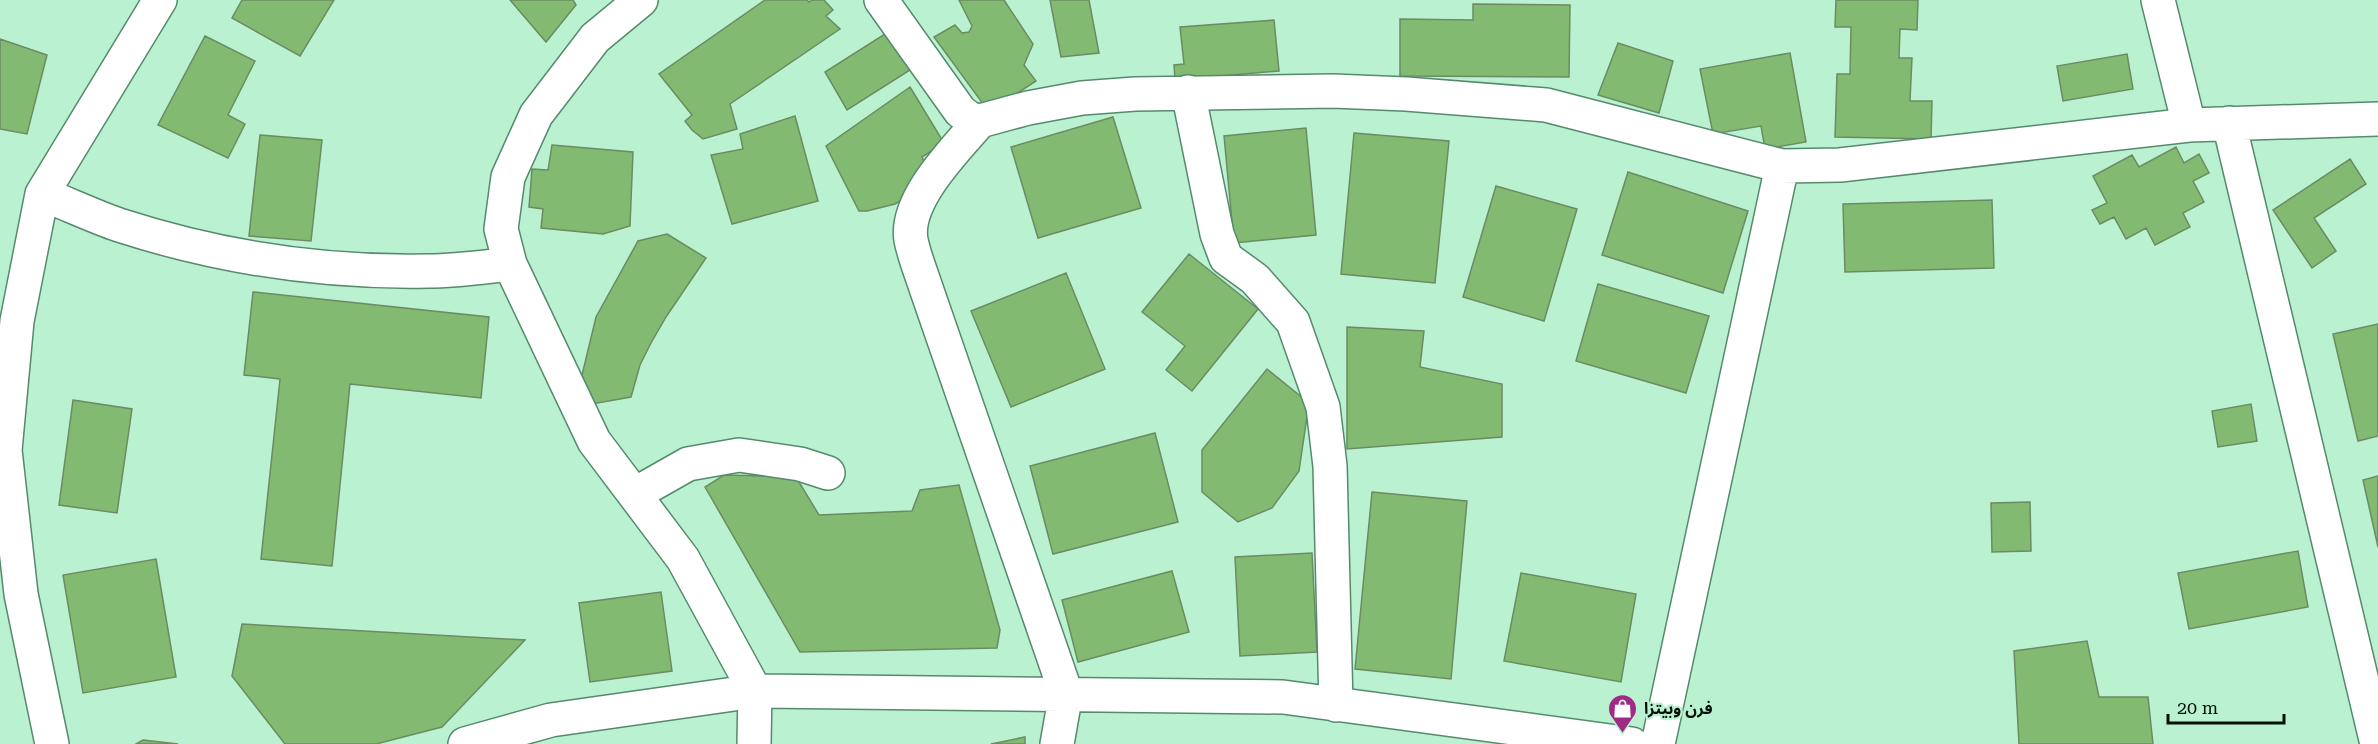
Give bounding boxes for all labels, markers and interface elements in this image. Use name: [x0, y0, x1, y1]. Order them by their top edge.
scale bar: [2168, 687, 2284, 725]
shop icon: فرن وبيتزا: [1607, 692, 1639, 734]
text: 20 m: [2177, 697, 2218, 718]
place label: فرن وبيتزا: [1644, 699, 1712, 718]

